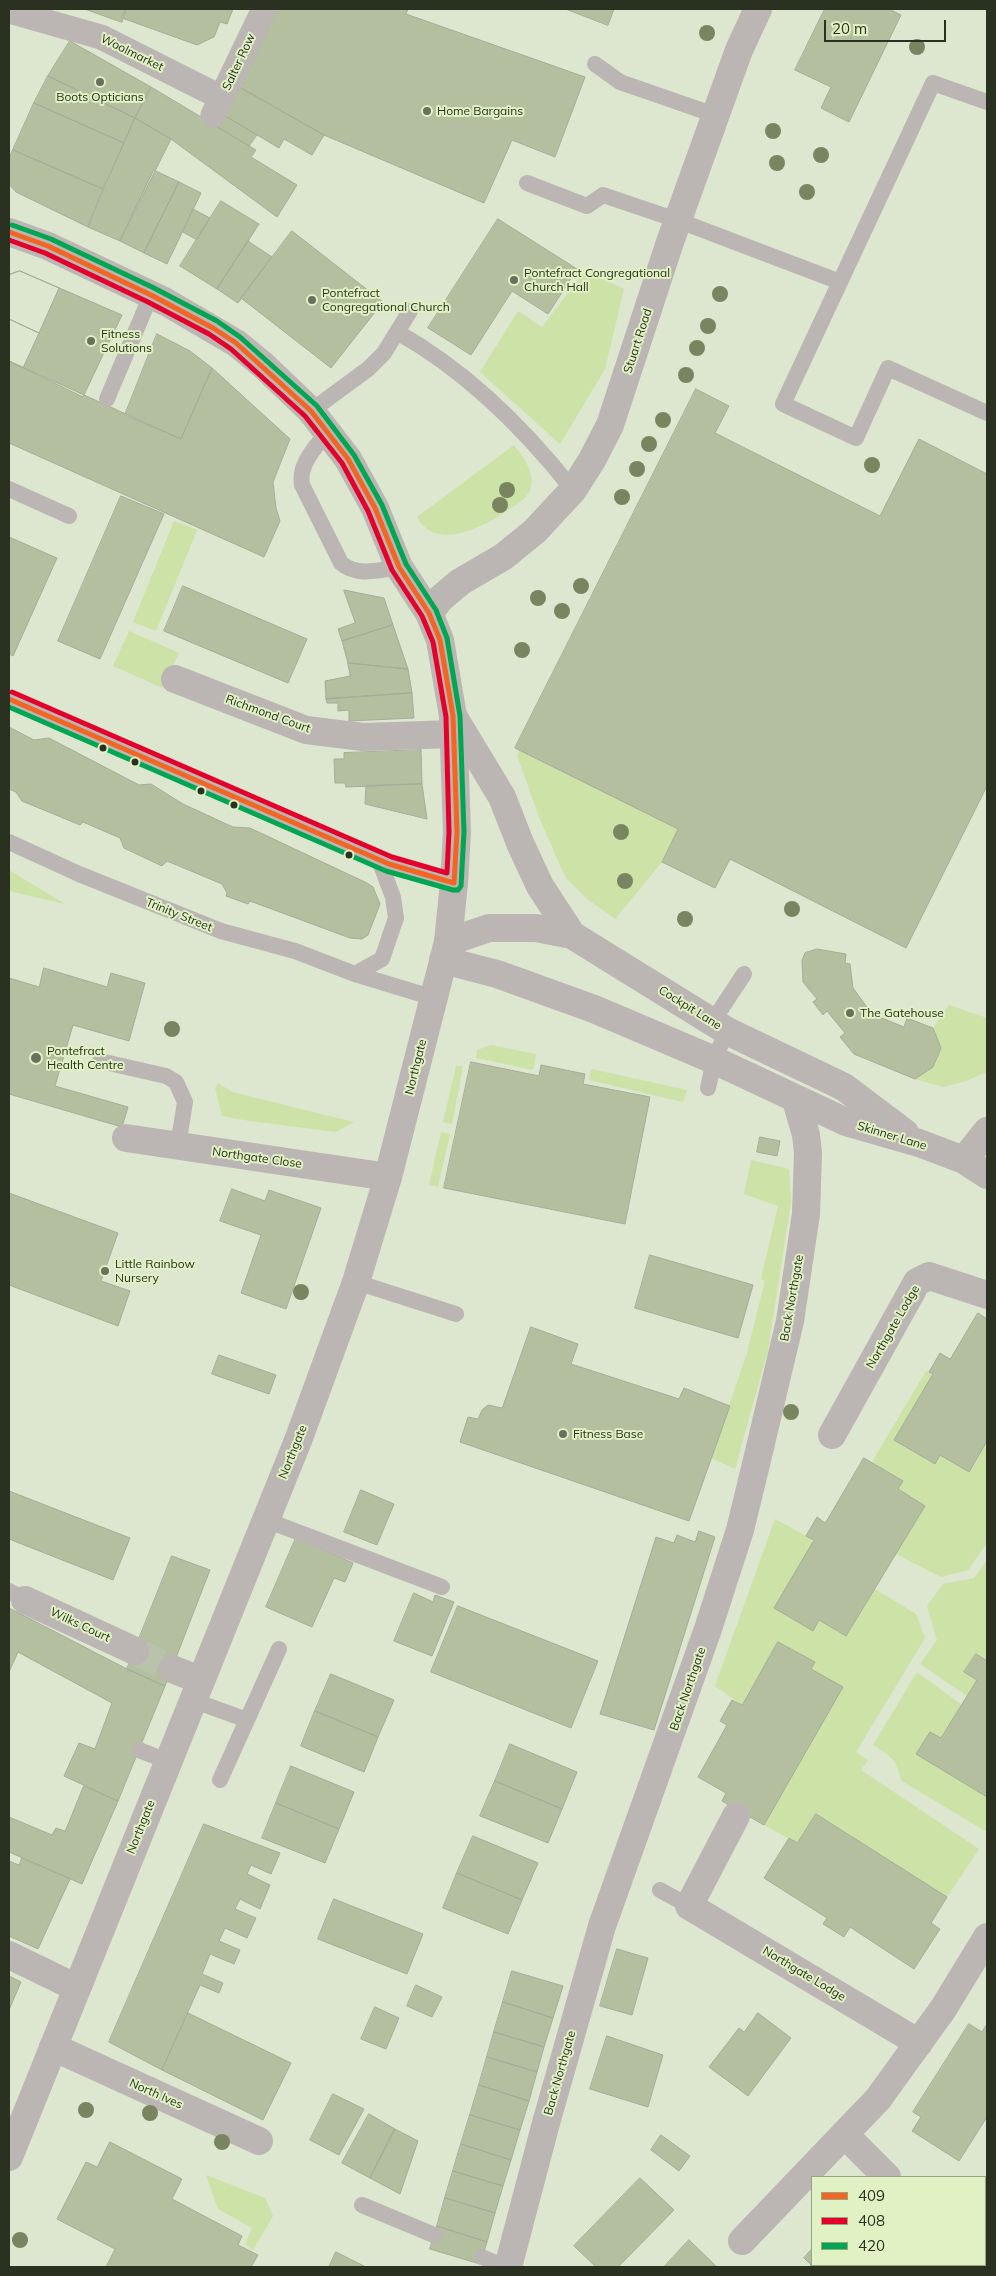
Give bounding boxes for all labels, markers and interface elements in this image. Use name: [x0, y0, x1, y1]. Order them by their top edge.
scale bar: [826, 10, 948, 42]
text: 20 m: [832, 19, 867, 38]
street label: Salter Row: [220, 31, 258, 93]
street label: Woolmarket: [98, 32, 166, 74]
marker: Boots Opticians: [94, 76, 106, 88]
place label: Boots Opticians: [56, 90, 144, 104]
place label: Home Bargains: [437, 104, 523, 118]
marker: Home Bargains: [421, 105, 433, 117]
place label: Pontefract Congregational Church Hall: [524, 266, 670, 294]
marker: Pontefract Congregational Church Hall: [508, 274, 520, 286]
place label: Pontefract Congregational Church: [322, 286, 450, 314]
marker: Pontefract Congregational Church: [306, 294, 318, 306]
street label: Stuart Road: [621, 307, 655, 375]
place label: Fitness Solutions: [101, 327, 152, 355]
marker: Fitness Solutions: [85, 335, 97, 347]
street label: Richmond Court: [224, 692, 312, 736]
unlabelled marker: [98, 743, 108, 753]
unlabelled marker: [130, 757, 140, 767]
unlabelled marker: [196, 786, 206, 796]
unlabelled marker: [229, 800, 239, 810]
unlabelled marker: [344, 850, 354, 860]
street label: Trinity Street: [144, 895, 214, 935]
street label: Cockpit Lane: [656, 983, 724, 1033]
place label: The Gatehouse: [860, 1006, 944, 1020]
marker: The Gatehouse: [844, 1007, 856, 1019]
street label: Northgate: [402, 1038, 430, 1096]
place label: Pontefract Health Centre: [47, 1044, 123, 1072]
marker: Pontefract Health Centre: [29, 1051, 43, 1065]
street label: Skinner Lane: [856, 1119, 928, 1153]
street label: Northgate Close: [211, 1145, 303, 1171]
street label: Back Northgate: [777, 1254, 807, 1342]
place label: Little Rainbow Nursery: [115, 1257, 195, 1285]
marker: Little Rainbow Nursery: [99, 1265, 111, 1277]
street label: Northgate Lodge: [863, 1283, 923, 1371]
street label: Northgate: [276, 1423, 310, 1481]
place label: Fitness Base: [573, 1427, 643, 1441]
marker: Fitness Base: [557, 1428, 569, 1440]
street label: Wilks Court: [48, 1605, 112, 1645]
street label: Back Northgate: [667, 1645, 709, 1733]
street label: Northgate: [124, 1798, 158, 1856]
street label: Northgate Lodge: [760, 1944, 848, 2004]
street label: Back Northgate: [541, 2029, 579, 2117]
street label: North Ives: [127, 2076, 185, 2112]
legend: [811, 2176, 986, 2266]
text: 409: [858, 2186, 885, 2205]
text: 408: [858, 2211, 885, 2230]
text: 420: [858, 2236, 885, 2255]

